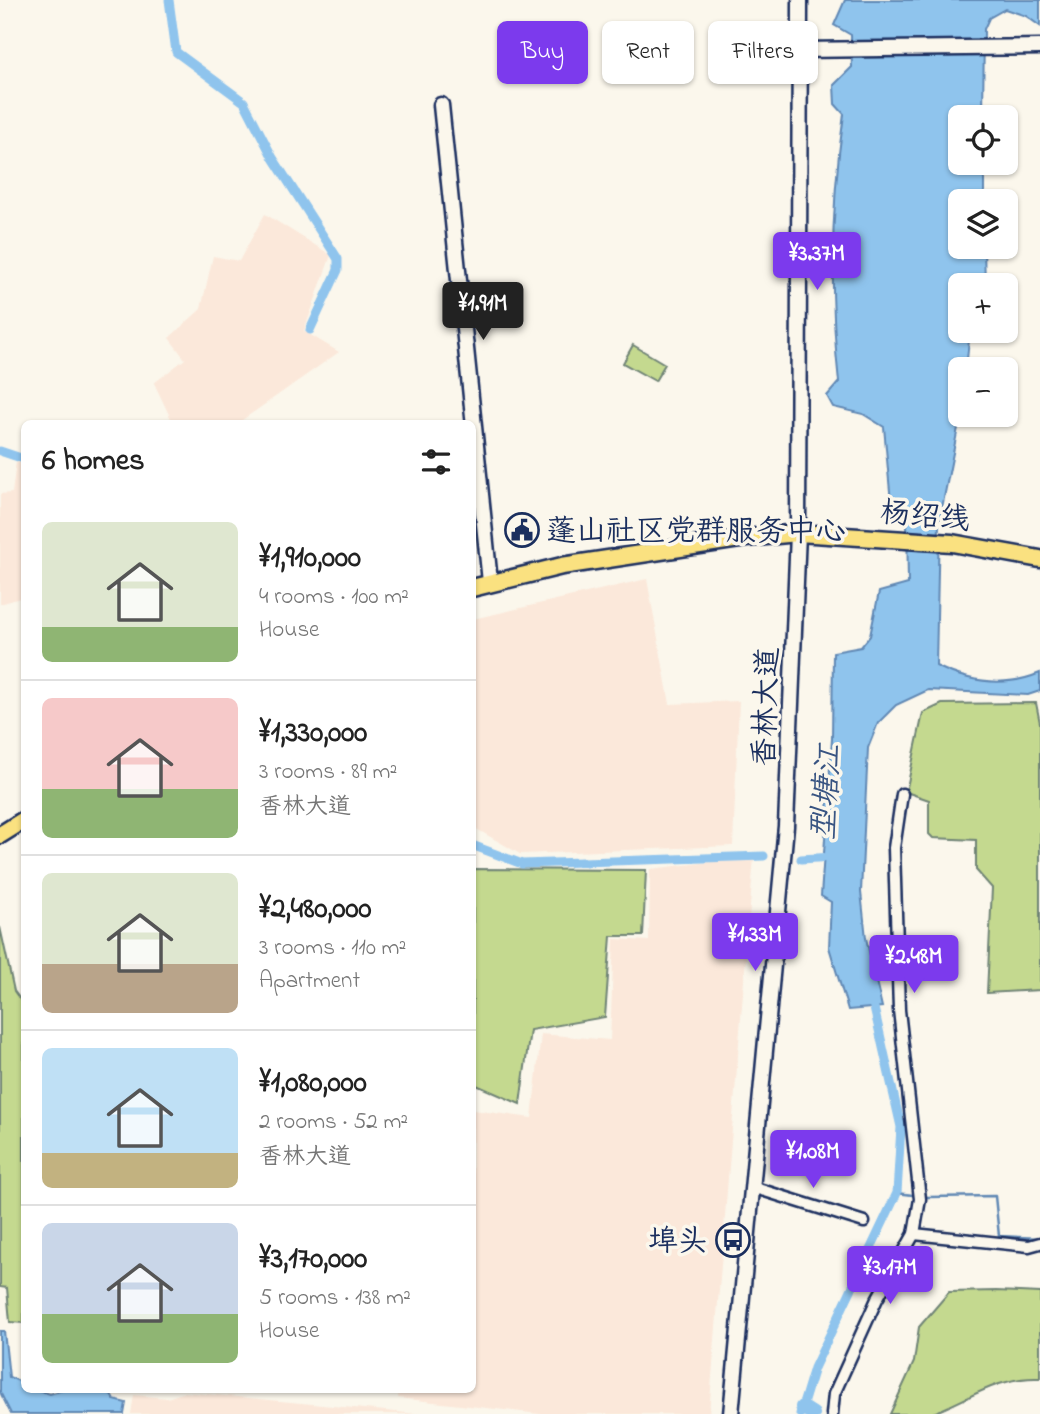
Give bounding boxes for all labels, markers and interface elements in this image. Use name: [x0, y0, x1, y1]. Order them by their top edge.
chip: Buy: [497, 21, 588, 84]
chip: Rent: [602, 21, 694, 84]
chip: Filters: [708, 21, 818, 84]
map controls: [948, 105, 1018, 427]
button: locate: [948, 105, 1018, 175]
button: layers: [948, 189, 1018, 259]
pin: ¥3.37M: [760, 232, 874, 292]
text: ¥3.37M: [789, 238, 845, 271]
button: +: [948, 273, 1018, 343]
pin: ¥1.91M: [426, 282, 540, 342]
text: ¥1.91M: [458, 288, 508, 321]
button: −: [948, 357, 1018, 427]
text: 6 homes: [42, 440, 145, 484]
icon: filters: [417, 443, 455, 481]
street label: 杨绍线: [878, 492, 971, 544]
public building icon: 蓬山社区党群服务中心: [503, 511, 541, 549]
place label: 蓬山社区党群服务中心: [546, 511, 846, 555]
text: ¥1,910,000: [259, 537, 361, 581]
icon: home: [98, 550, 182, 634]
text: 4 rooms · 100 m²: [259, 581, 409, 614]
text: House: [259, 614, 319, 647]
street label: 香林大道: [744, 646, 792, 768]
text: ¥1,330,000: [259, 712, 367, 756]
icon: home: [98, 726, 182, 810]
water label: 型塘江: [802, 741, 855, 842]
text: 3 rooms · 89 m²: [259, 756, 397, 789]
text: 香林大道: [259, 791, 351, 824]
text: ¥2,480,000: [259, 888, 371, 932]
icon: home: [98, 901, 182, 985]
pin: ¥1.33M: [698, 914, 812, 973]
text: ¥1.33M: [728, 919, 782, 952]
text: 3 rooms · 110 m²: [259, 932, 406, 965]
pin: ¥2.48M: [857, 936, 971, 995]
text: ¥2.48M: [885, 941, 943, 974]
text: Apartment: [259, 965, 360, 998]
text: ¥1,080,000: [259, 1062, 367, 1106]
icon: home: [98, 1076, 182, 1160]
text: 2 rooms · 52 m²: [259, 1106, 408, 1139]
pin: ¥1.08M: [756, 1130, 870, 1190]
text: ¥1.08M: [786, 1136, 840, 1169]
text: 香林大道: [259, 1141, 351, 1174]
place label: 埠头: [648, 1221, 708, 1265]
bus stop icon: 埠头: [714, 1221, 752, 1259]
text: ¥3,170,000: [259, 1238, 367, 1282]
pin: ¥3.17M: [833, 1246, 947, 1306]
icon: home: [98, 1251, 182, 1335]
text: ¥3.17M: [863, 1252, 917, 1285]
text: 5 rooms · 138 m²: [259, 1282, 411, 1315]
text: House: [259, 1315, 319, 1348]

